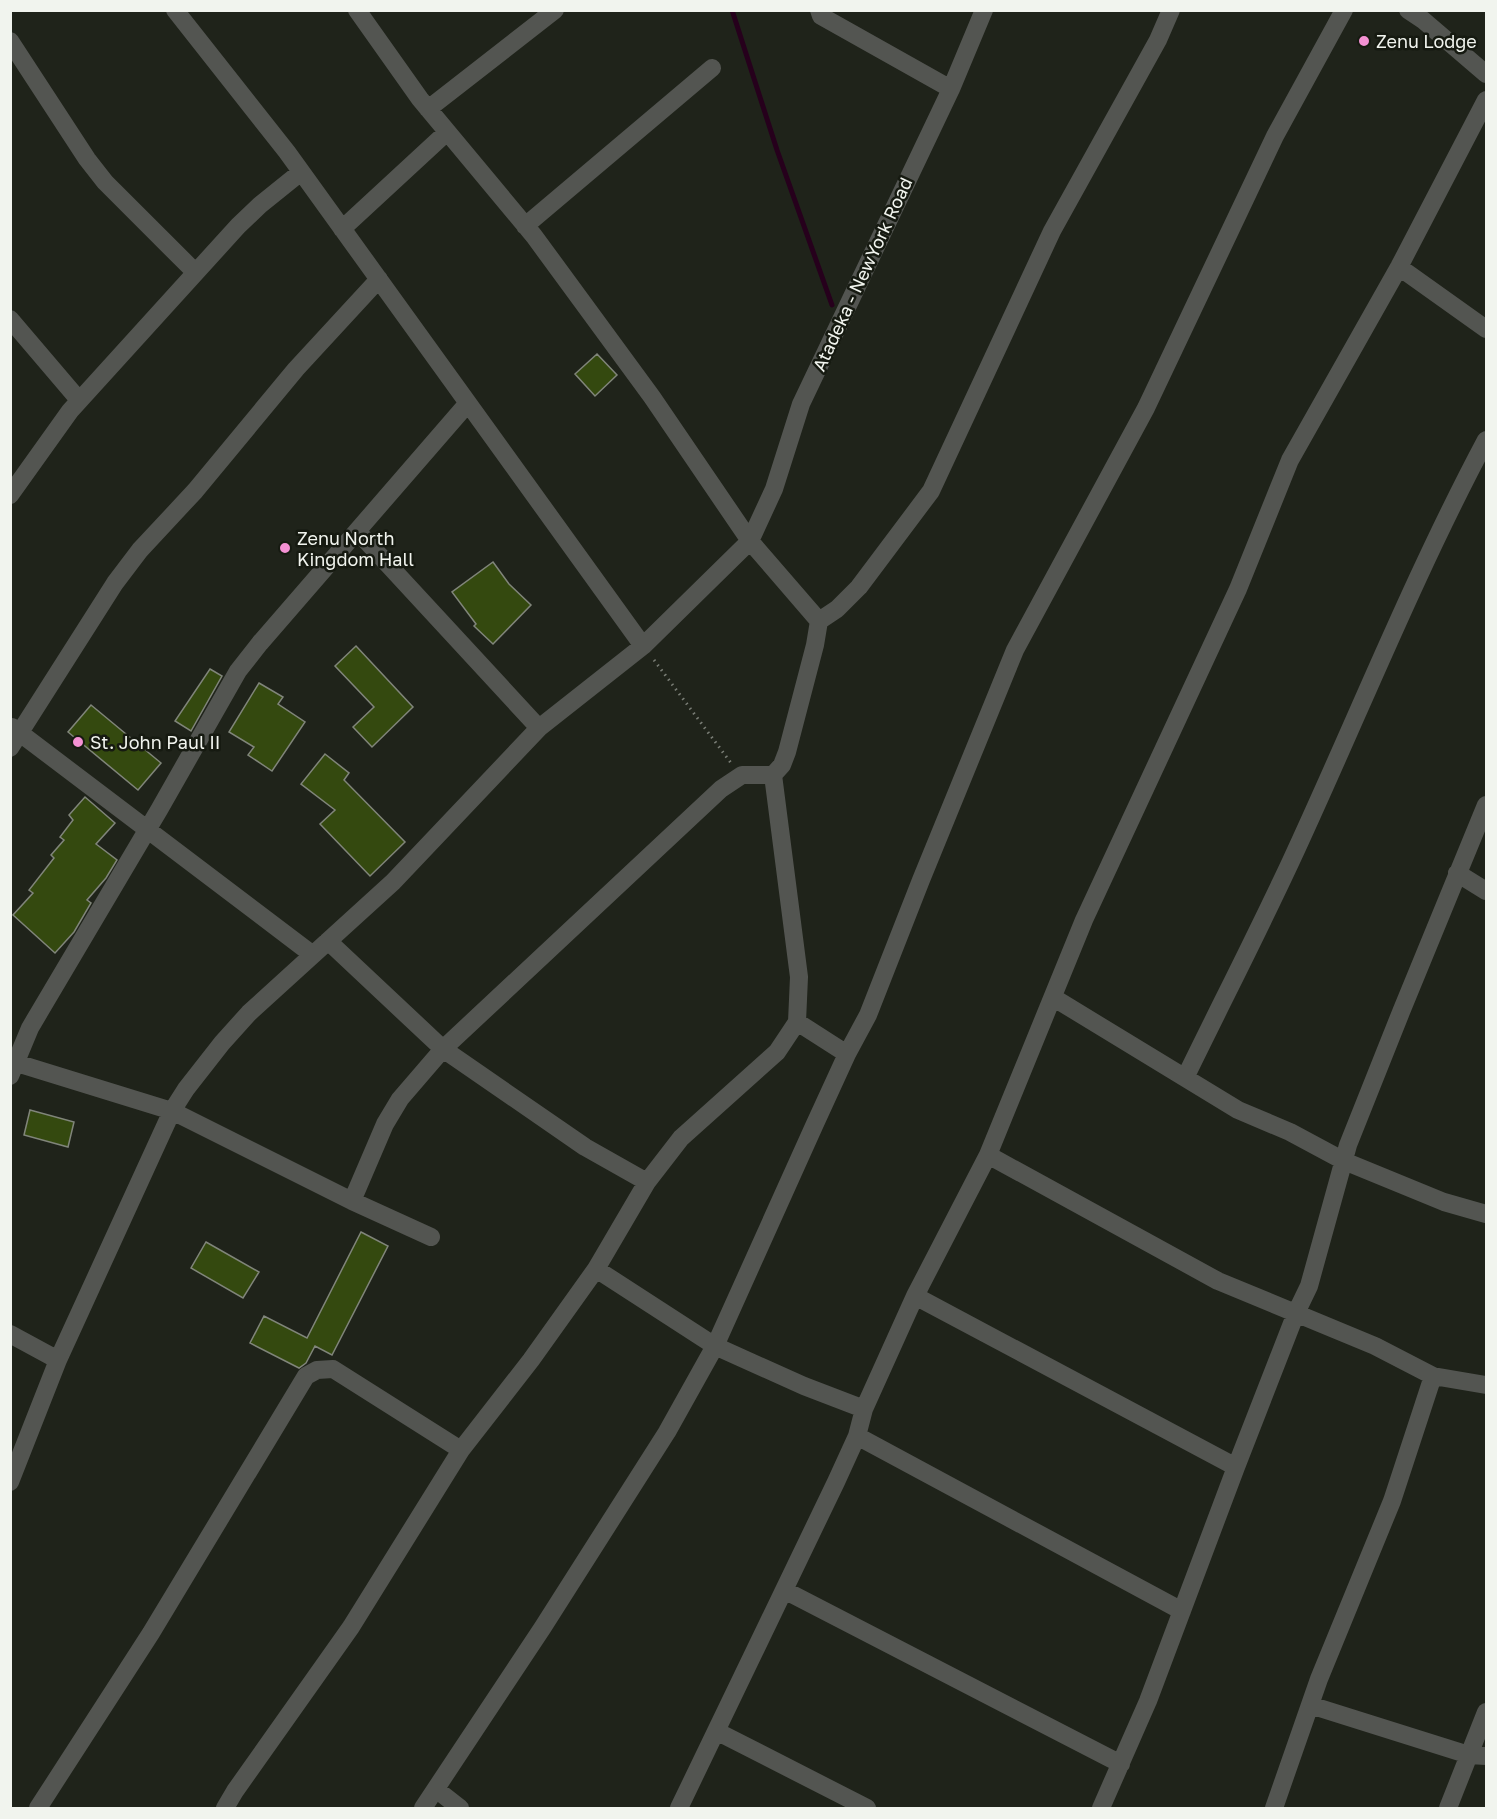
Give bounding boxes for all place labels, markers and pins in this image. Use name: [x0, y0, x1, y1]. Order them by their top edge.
place label: Zenu Lodge: [1376, 30, 1477, 52]
marker: Zenu Lodge: [1357, 34, 1371, 48]
place label: Zenu North Kingdom Hall: [297, 527, 414, 570]
marker: Zenu North Kingdom Hall: [278, 541, 292, 555]
place label: St. John Paul II: [90, 731, 220, 753]
marker: St. John Paul II: [71, 735, 85, 749]

